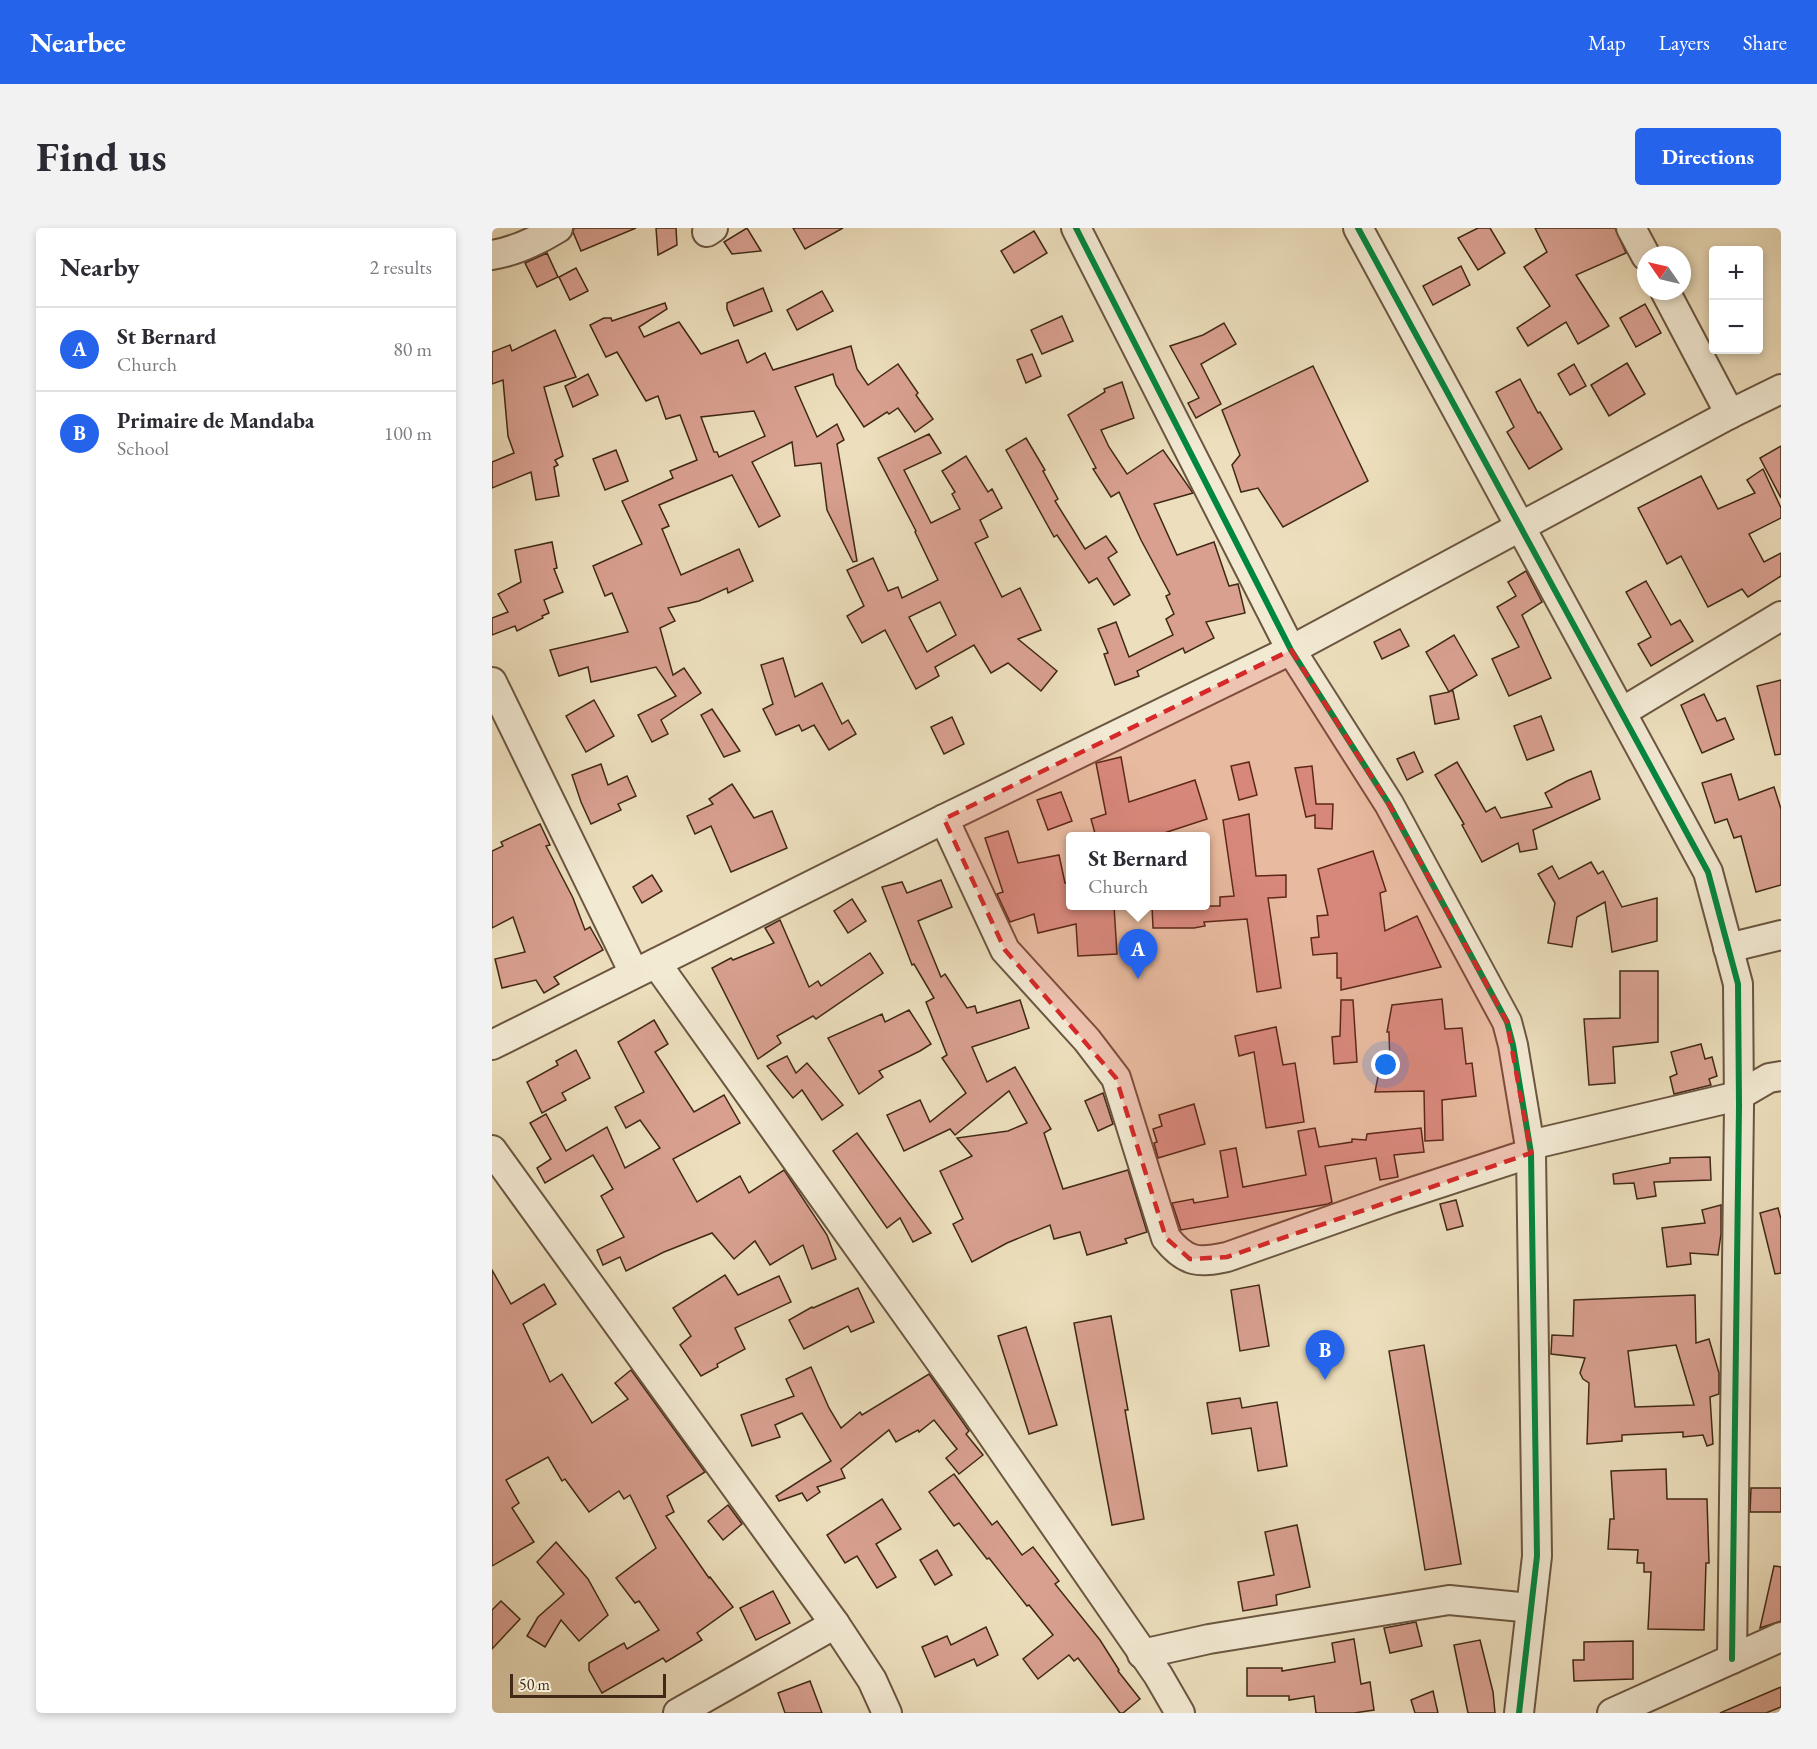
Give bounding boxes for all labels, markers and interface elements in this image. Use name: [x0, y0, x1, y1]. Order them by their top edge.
text: Nearbee: [30, 24, 126, 60]
text: Map: [1588, 29, 1626, 56]
text: Layers: [1659, 29, 1710, 56]
text: Share: [1743, 29, 1787, 56]
button: Directions: [1635, 128, 1781, 185]
text: Find us: [36, 129, 167, 184]
north arrow: [1637, 246, 1691, 300]
map controls: [1709, 246, 1763, 354]
button: +: [1709, 246, 1763, 300]
text: Nearby: [60, 250, 140, 284]
text: 2 results: [369, 254, 432, 280]
button: −: [1709, 300, 1763, 354]
text: St Bernard: [117, 322, 216, 351]
text: A: [72, 336, 87, 362]
text: 80 m: [393, 336, 432, 362]
text: Church: [117, 351, 177, 377]
text: Primaire de Mandaba: [117, 406, 314, 435]
text: B: [73, 420, 86, 446]
text: 100 m: [384, 420, 432, 446]
text: School: [117, 435, 169, 461]
popup: [1066, 832, 1210, 910]
text: St Bernard: [1088, 844, 1188, 873]
text: Church: [1088, 873, 1148, 899]
pin: A: [1118, 930, 1158, 979]
your location: [1371, 1050, 1400, 1079]
pin: B: [1306, 1330, 1344, 1380]
scale bar: [510, 1671, 666, 1698]
text: 50 m: [519, 1674, 550, 1695]

